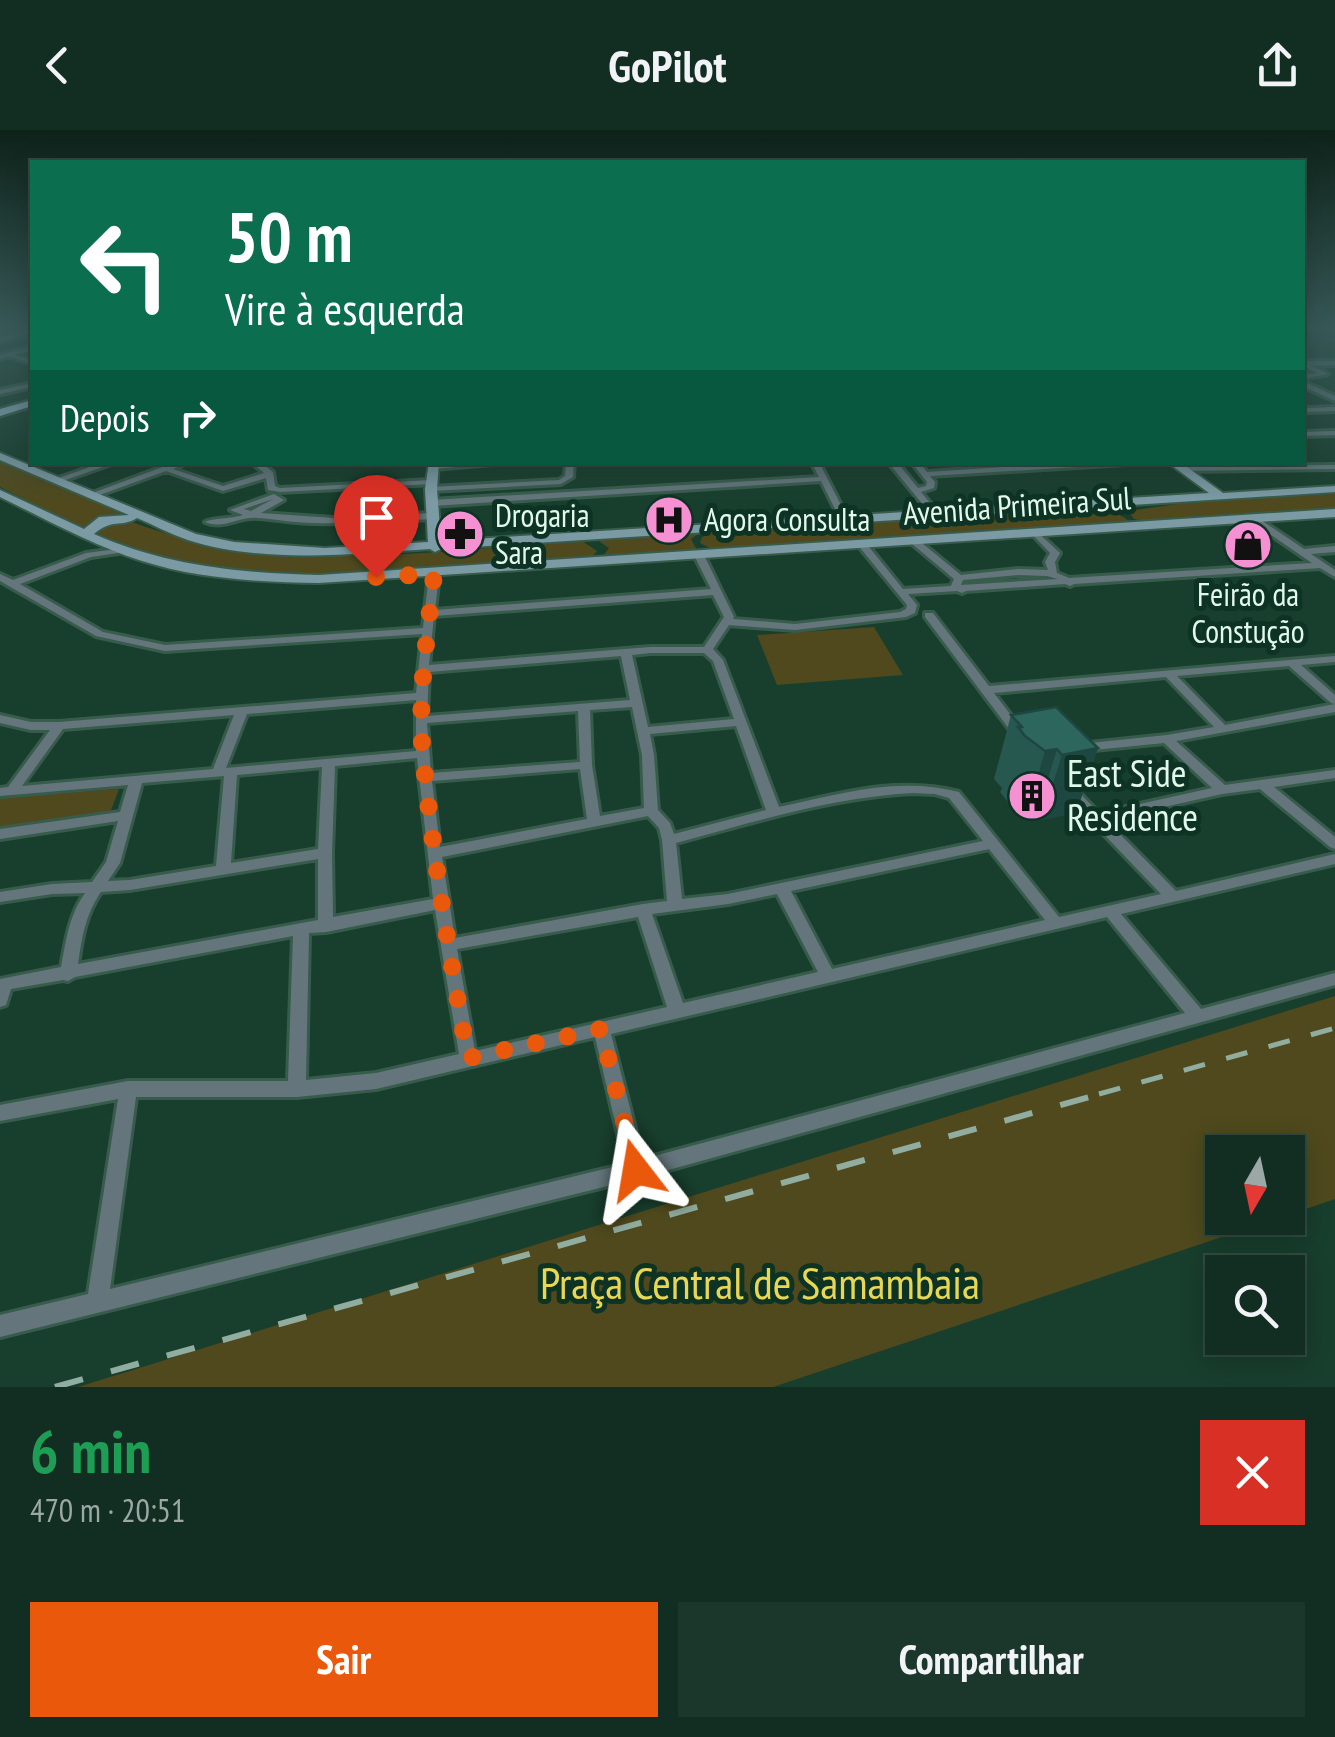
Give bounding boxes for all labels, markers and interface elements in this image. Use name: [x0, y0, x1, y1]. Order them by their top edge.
text: GoPilot: [608, 36, 727, 94]
icon: back: [30, 38, 85, 93]
icon: share: [1250, 38, 1305, 93]
text: 50 m: [225, 191, 353, 281]
icon: left: [60, 200, 190, 330]
text: Vire à esquerda: [225, 279, 465, 337]
icon: right: [170, 390, 225, 445]
text: Depois: [60, 393, 150, 442]
pin: [334, 475, 419, 578]
street label: Avenida Primeira Sul: [902, 476, 1133, 534]
icon: arrive: [349, 490, 404, 545]
place label: Drogaria Sara: [495, 494, 590, 573]
hospital icon: Agora Consulta: [643, 494, 695, 546]
place label: Agora Consulta: [704, 498, 870, 540]
pharmacy icon: Drogaria Sara: [434, 508, 486, 560]
shop icon: Feirão da Constução: [1222, 519, 1274, 571]
place label: Feirão da Constução: [1191, 573, 1305, 652]
place label: East Side Residence: [1067, 748, 1198, 841]
building icon: East Side Residence: [1006, 770, 1058, 822]
position arrow: [584, 1118, 688, 1222]
north arrow: [1205, 1135, 1305, 1235]
map controls: [1205, 1135, 1305, 1355]
park label: Praça Central de Samambaia: [540, 1253, 980, 1311]
button: search: [1205, 1255, 1305, 1355]
text: 6 min: [30, 1412, 151, 1490]
button: close: [1200, 1420, 1305, 1525]
text: 470 m · 20:51: [30, 1489, 185, 1531]
button: Sair: [30, 1602, 658, 1717]
button: Compartilhar: [678, 1602, 1305, 1717]

